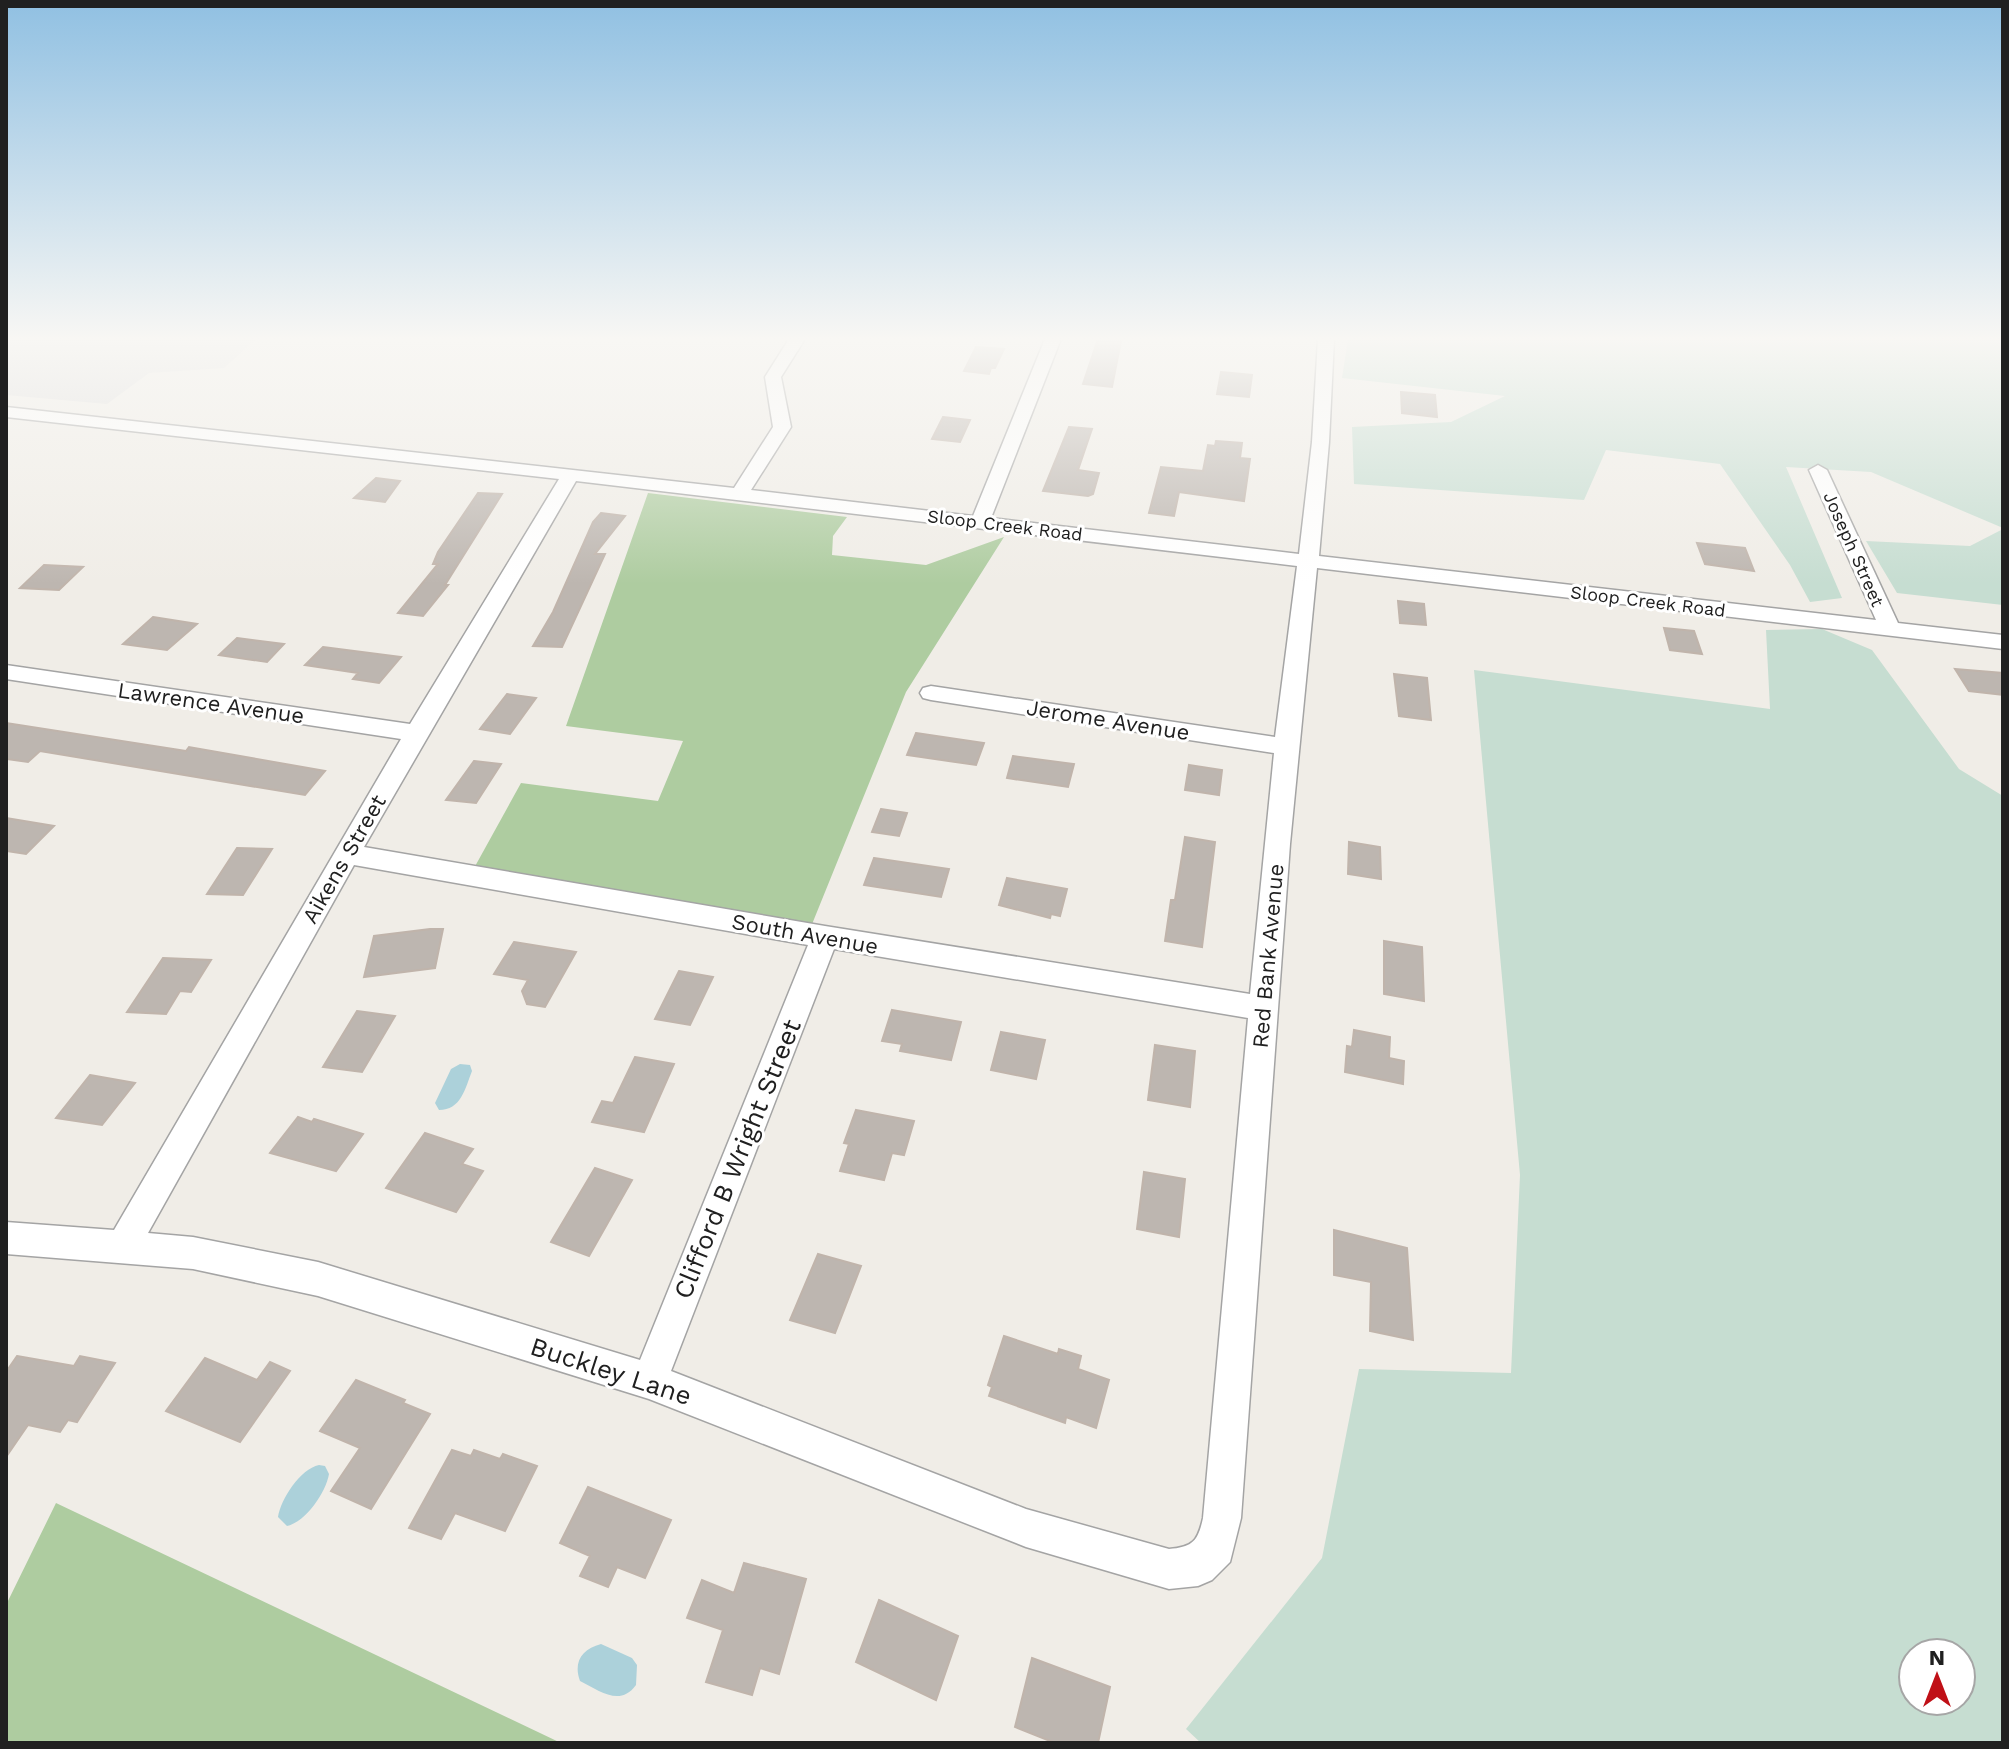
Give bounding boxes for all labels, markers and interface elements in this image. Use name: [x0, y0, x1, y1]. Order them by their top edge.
street label: Joseph Street: [1819, 488, 1889, 610]
street label: Sloop Creek Road: [926, 505, 1084, 545]
street label: Sloop Creek Road: [1569, 581, 1727, 621]
street label: Lawrence Avenue: [116, 678, 306, 728]
street label: Jerome Avenue: [1025, 695, 1191, 745]
street label: Aikens Street: [297, 790, 391, 928]
street label: Red Bank Avenue: [1247, 863, 1289, 1049]
street label: South Avenue: [730, 909, 880, 959]
street label: Clifford B Wright Street: [667, 1015, 807, 1303]
street label: Buckley Lane: [527, 1331, 695, 1411]
north arrow: [1897, 1637, 1977, 1717]
text: N: [1929, 1645, 1945, 1670]

